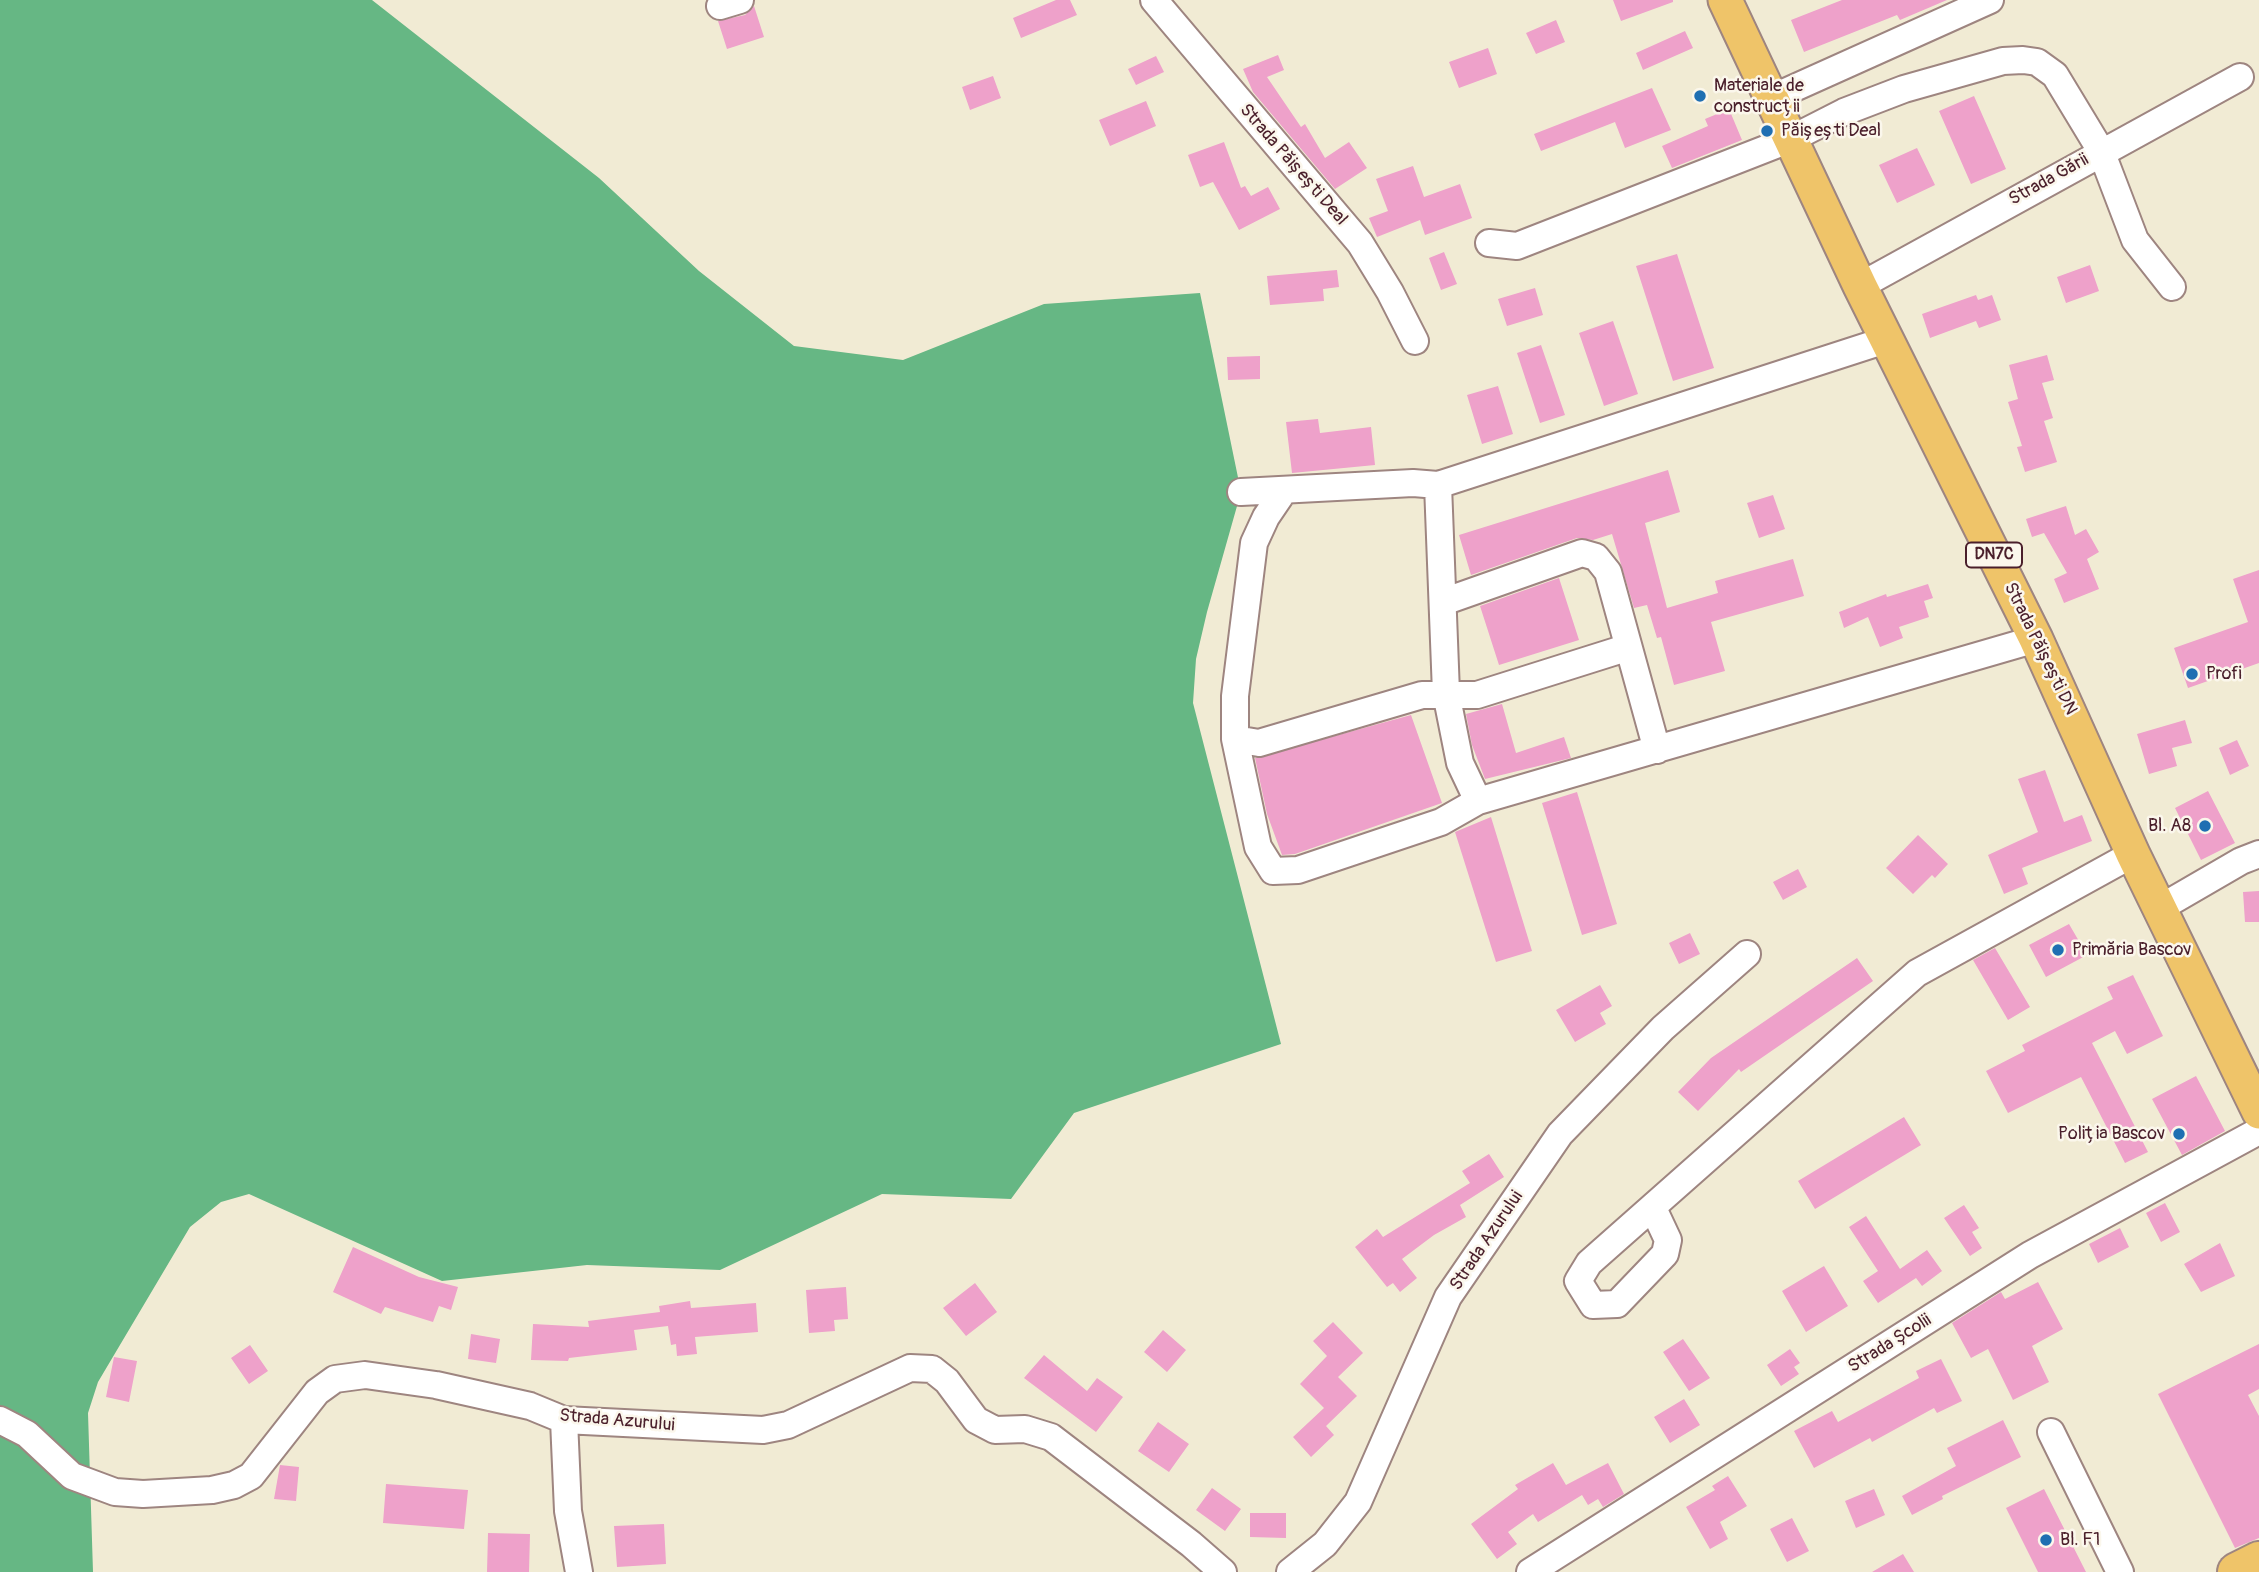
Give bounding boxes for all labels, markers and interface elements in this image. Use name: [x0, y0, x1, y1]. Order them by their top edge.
place label: Materiale de construcții: [1714, 75, 1804, 118]
marker: Materiale de construcții: [1692, 88, 1708, 104]
street label: Strada Păișești Deal: [1234, 100, 1352, 230]
place label: Păișești Deal: [1781, 120, 1881, 142]
marker: Păișești Deal: [1759, 123, 1775, 139]
street label: Strada Gării: [2005, 149, 2093, 211]
road number: DN7C: [1966, 542, 2022, 568]
street label: Strada Păișești DN: [1999, 579, 2081, 719]
place label: Profi: [2206, 663, 2242, 685]
marker: Profi: [2184, 666, 2200, 682]
place label: Bl. A8: [2148, 815, 2191, 837]
marker: Bl. A8: [2197, 818, 2213, 834]
place label: Primăria Bascov: [2072, 939, 2191, 961]
marker: Primăria Bascov: [2050, 942, 2066, 958]
place label: Poliția Bascov: [2058, 1123, 2165, 1145]
marker: Poliția Bascov: [2171, 1126, 2187, 1142]
street label: Strada Azurului: [1446, 1187, 1528, 1295]
street label: Strada Școlii: [1844, 1310, 1936, 1378]
street label: Strada Azurului: [558, 1405, 676, 1437]
place label: Bl. F1: [2060, 1529, 2100, 1551]
marker: Bl. F1: [2038, 1532, 2054, 1548]

